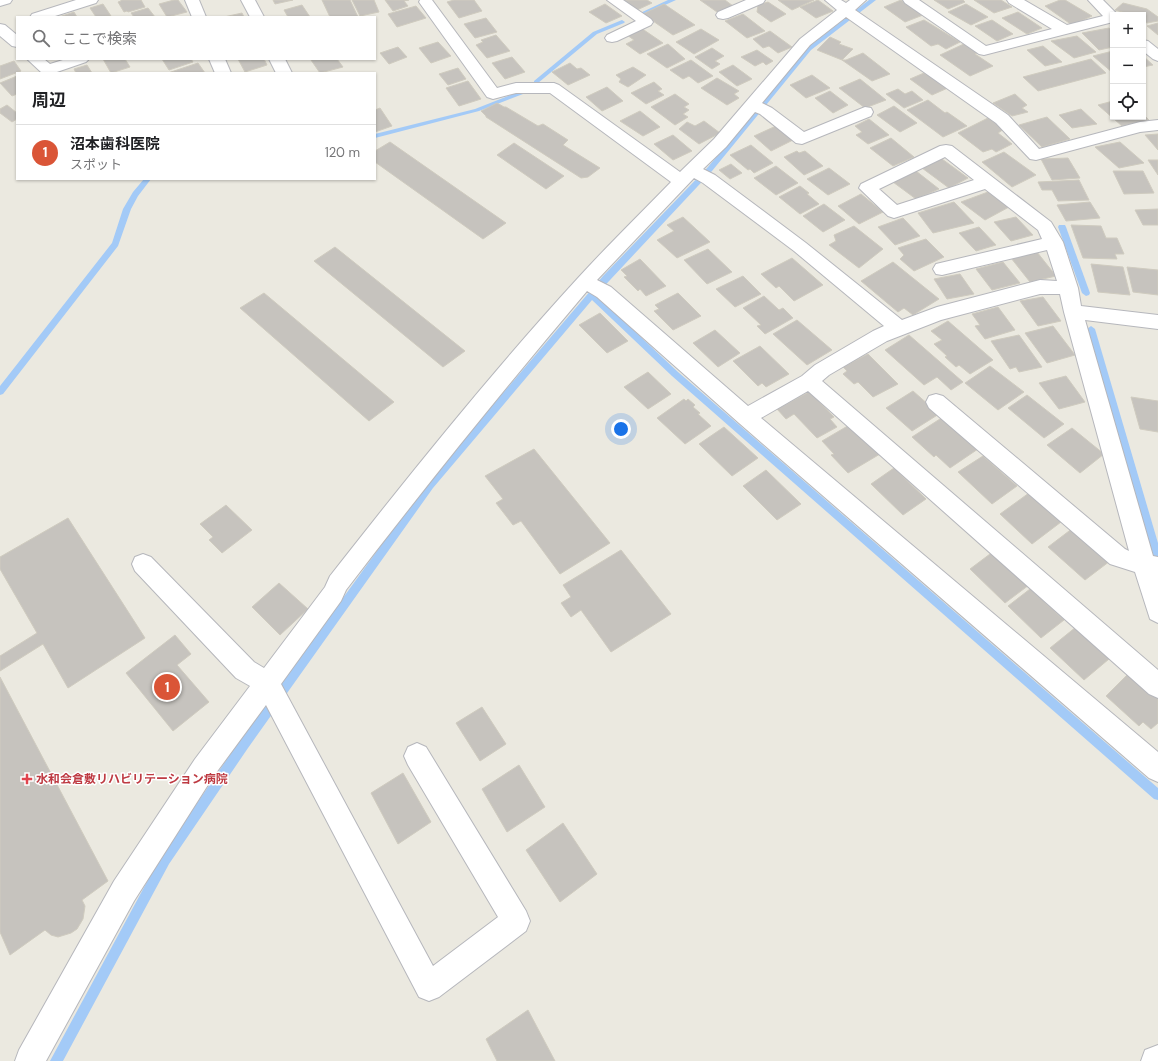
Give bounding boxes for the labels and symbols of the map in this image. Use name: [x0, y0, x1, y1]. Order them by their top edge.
your location: [611, 419, 631, 439]
pin: 1: [154, 672, 180, 702]
place label: 水和会倉敷リハビリテーション病院: [36, 771, 228, 787]
marker: 水和会倉敷リハビリテーション病院: [21, 773, 33, 785]

